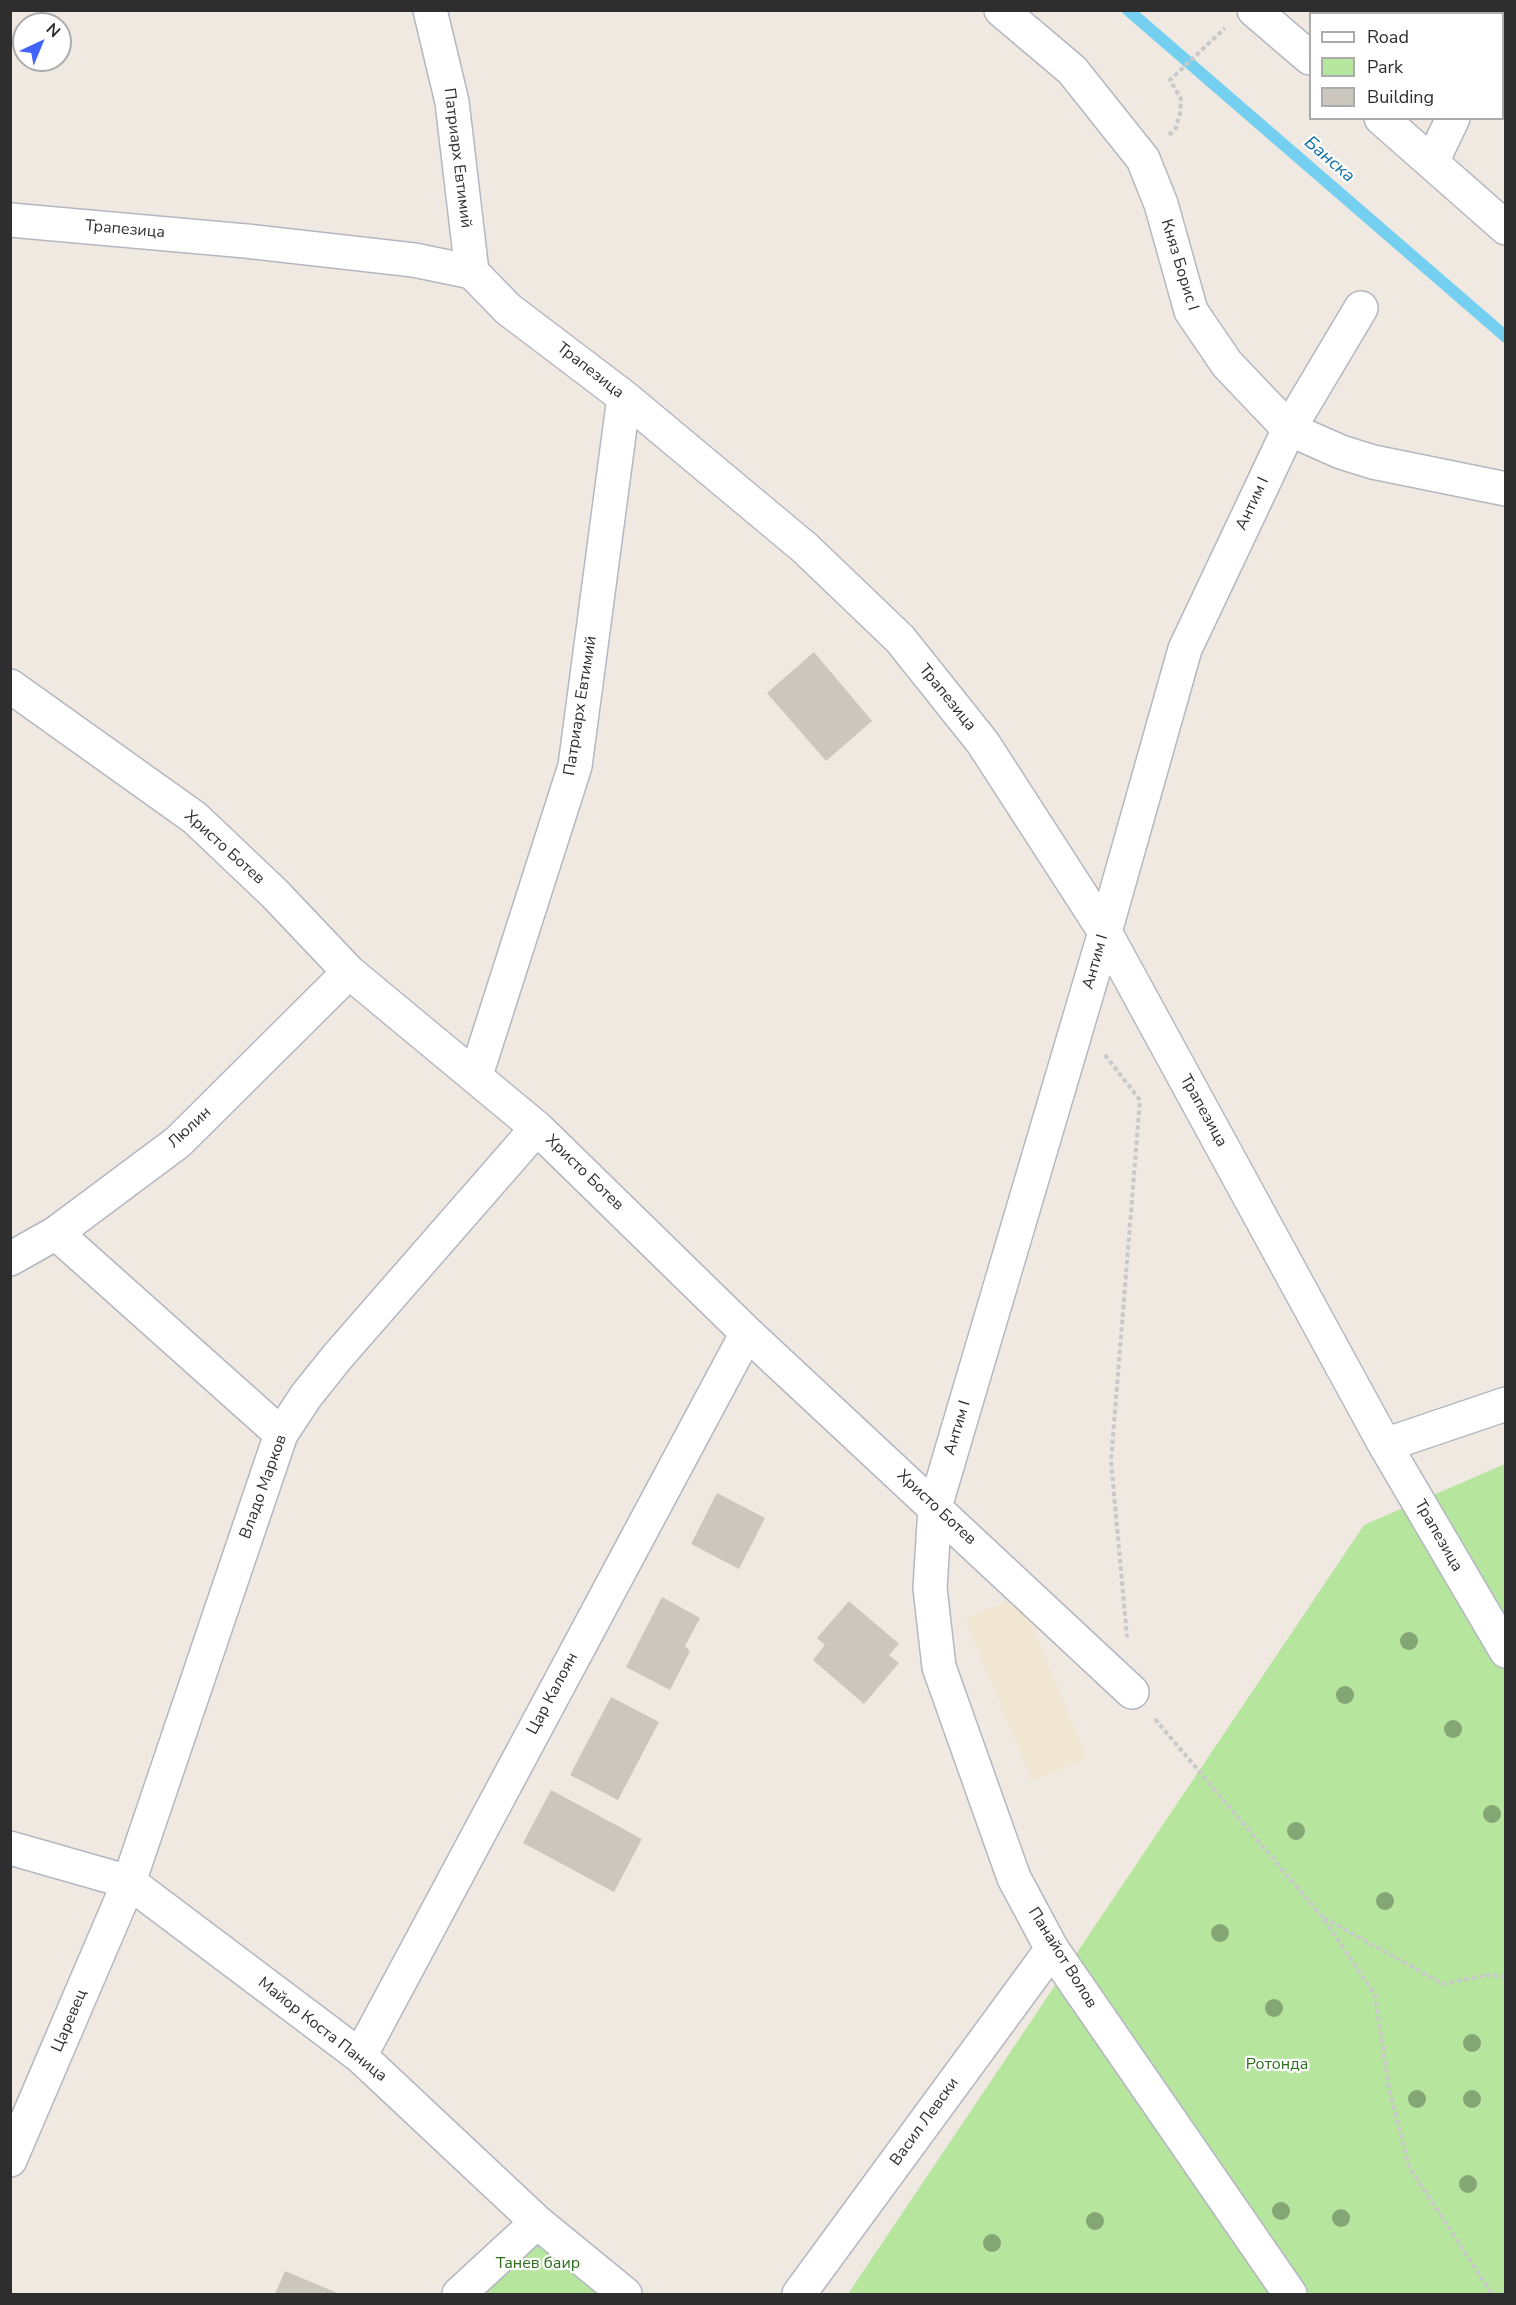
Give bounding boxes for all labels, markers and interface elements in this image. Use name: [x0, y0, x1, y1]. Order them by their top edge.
north arrow: [12, 12, 72, 72]
legend: [1309, 12, 1504, 120]
text: N: [41, 18, 65, 43]
text: Road: [1367, 25, 1409, 49]
text: Park: [1367, 55, 1403, 79]
text: Building: [1367, 85, 1434, 109]
street label: Патриарх Евтимий: [439, 87, 475, 229]
water label: Банска: [1299, 132, 1359, 188]
street label: Трапезица: [84, 217, 166, 243]
street label: Княз Борис I: [1156, 217, 1202, 313]
street label: Трапезица: [553, 339, 627, 403]
street label: Антим I: [1232, 474, 1274, 534]
street label: Патриарх Евтимий: [560, 635, 602, 777]
street label: Трапезица: [914, 661, 980, 735]
street label: Христо Ботев: [180, 807, 268, 889]
street label: Антим I: [1079, 932, 1113, 992]
street label: Трапезица: [1175, 1071, 1231, 1151]
street label: Люлин: [164, 1103, 216, 1153]
street label: Христо Ботев: [541, 1131, 627, 1215]
street label: Антим I: [941, 1398, 975, 1458]
street label: Владо Марков: [236, 1432, 292, 1542]
street label: Христо Ботев: [892, 1466, 980, 1550]
street label: Трапезица: [1410, 1497, 1466, 1575]
street label: Цар Калоян: [523, 1650, 583, 1738]
street label: Панайот Волов: [1023, 1904, 1101, 2012]
street label: Майор Коста Паница: [254, 1974, 390, 2086]
street label: Царевец: [48, 1987, 92, 2055]
park label: Ротонда: [1246, 2055, 1308, 2075]
street label: Васил Левски: [887, 2074, 963, 2170]
park label: Танев баир: [496, 2254, 580, 2274]

